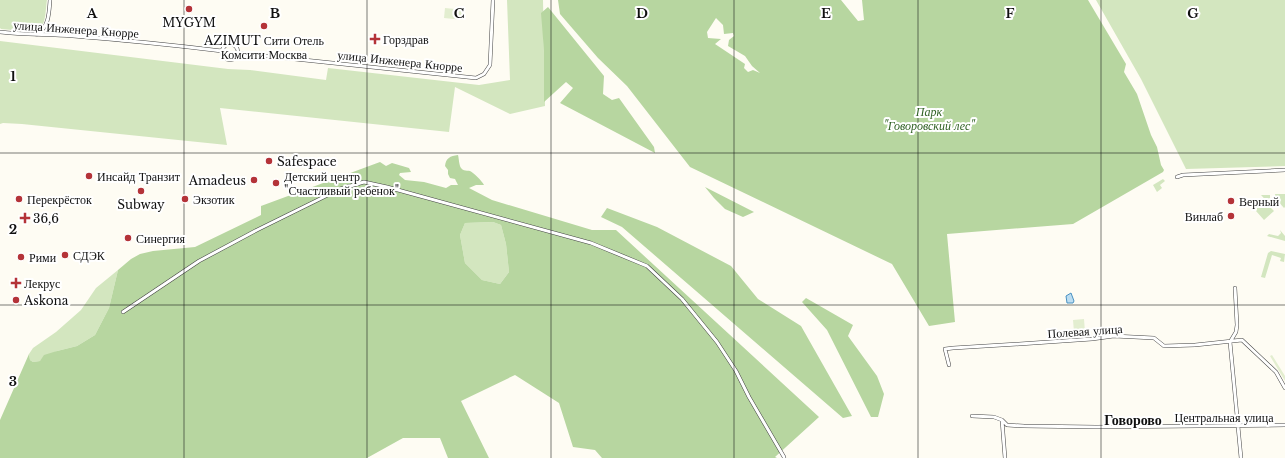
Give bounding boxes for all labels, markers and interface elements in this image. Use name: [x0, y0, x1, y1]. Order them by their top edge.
marker: MYGYM: [184, 4, 194, 14]
text: A: [86, 5, 98, 22]
text: B: [270, 5, 280, 22]
text: C: [454, 5, 465, 22]
text: D: [636, 5, 648, 22]
text: E: [821, 5, 831, 22]
text: F: [1006, 5, 1015, 22]
text: G: [1187, 5, 1199, 22]
place label: MYGYM: [162, 15, 216, 30]
street label: улица Инженера Кнорре: [13, 17, 139, 41]
marker: AZIMUT Сити Отель Комсити Москва: [259, 21, 269, 31]
place label: Горздрав: [383, 32, 429, 47]
place label: AZIMUT Сити Отель Комсити Москва: [203, 33, 324, 62]
marker: Горздрав: [370, 34, 380, 44]
street label: улица Инженера Кнорре: [337, 47, 463, 75]
text: 1: [10, 68, 16, 85]
park label: Парк "Говоровский лес": [883, 104, 976, 133]
place label: Safespace: [277, 154, 337, 169]
marker: Safespace: [264, 156, 274, 166]
place label: Инсайд Транзит: [97, 169, 181, 184]
place label: Детский центр "Счастливый ребенок": [284, 169, 399, 198]
marker: Инсайд Транзит: [84, 171, 94, 181]
place label: Amadeus: [188, 173, 246, 188]
marker: Amadeus: [249, 175, 259, 185]
marker: Детский центр "Счастливый ребенок": [271, 178, 281, 188]
marker: Subway: [136, 186, 146, 196]
place label: Перекрёсток: [27, 192, 92, 207]
place label: Экзотик: [193, 192, 235, 207]
marker: Перекрёсток: [14, 194, 24, 204]
marker: Экзотик: [180, 194, 190, 204]
place label: Верный: [1239, 194, 1280, 209]
marker: Верный: [1226, 196, 1236, 206]
place label: Subway: [117, 197, 165, 212]
place label: Винлаб: [1185, 209, 1223, 224]
place label: 36,6: [33, 211, 59, 226]
marker: Винлаб: [1226, 211, 1236, 221]
marker: 36,6: [20, 213, 30, 223]
text: 2: [9, 221, 17, 238]
place label: Синергия: [136, 231, 186, 246]
marker: Синергия: [123, 233, 133, 243]
place label: СДЭК: [73, 248, 106, 263]
place label: Рими: [29, 250, 57, 265]
marker: СДЭК: [60, 250, 70, 260]
marker: Рими: [16, 252, 26, 262]
place label: Лекрус: [24, 276, 60, 291]
marker: Лекрус: [11, 278, 21, 288]
place label: Askona: [23, 293, 69, 308]
marker: Askona: [11, 295, 21, 305]
street label: Полевая улица: [1047, 321, 1124, 341]
text: 3: [9, 373, 17, 390]
street label: Центральная улица: [1174, 410, 1274, 425]
district label: Говорово: [1104, 411, 1162, 429]

